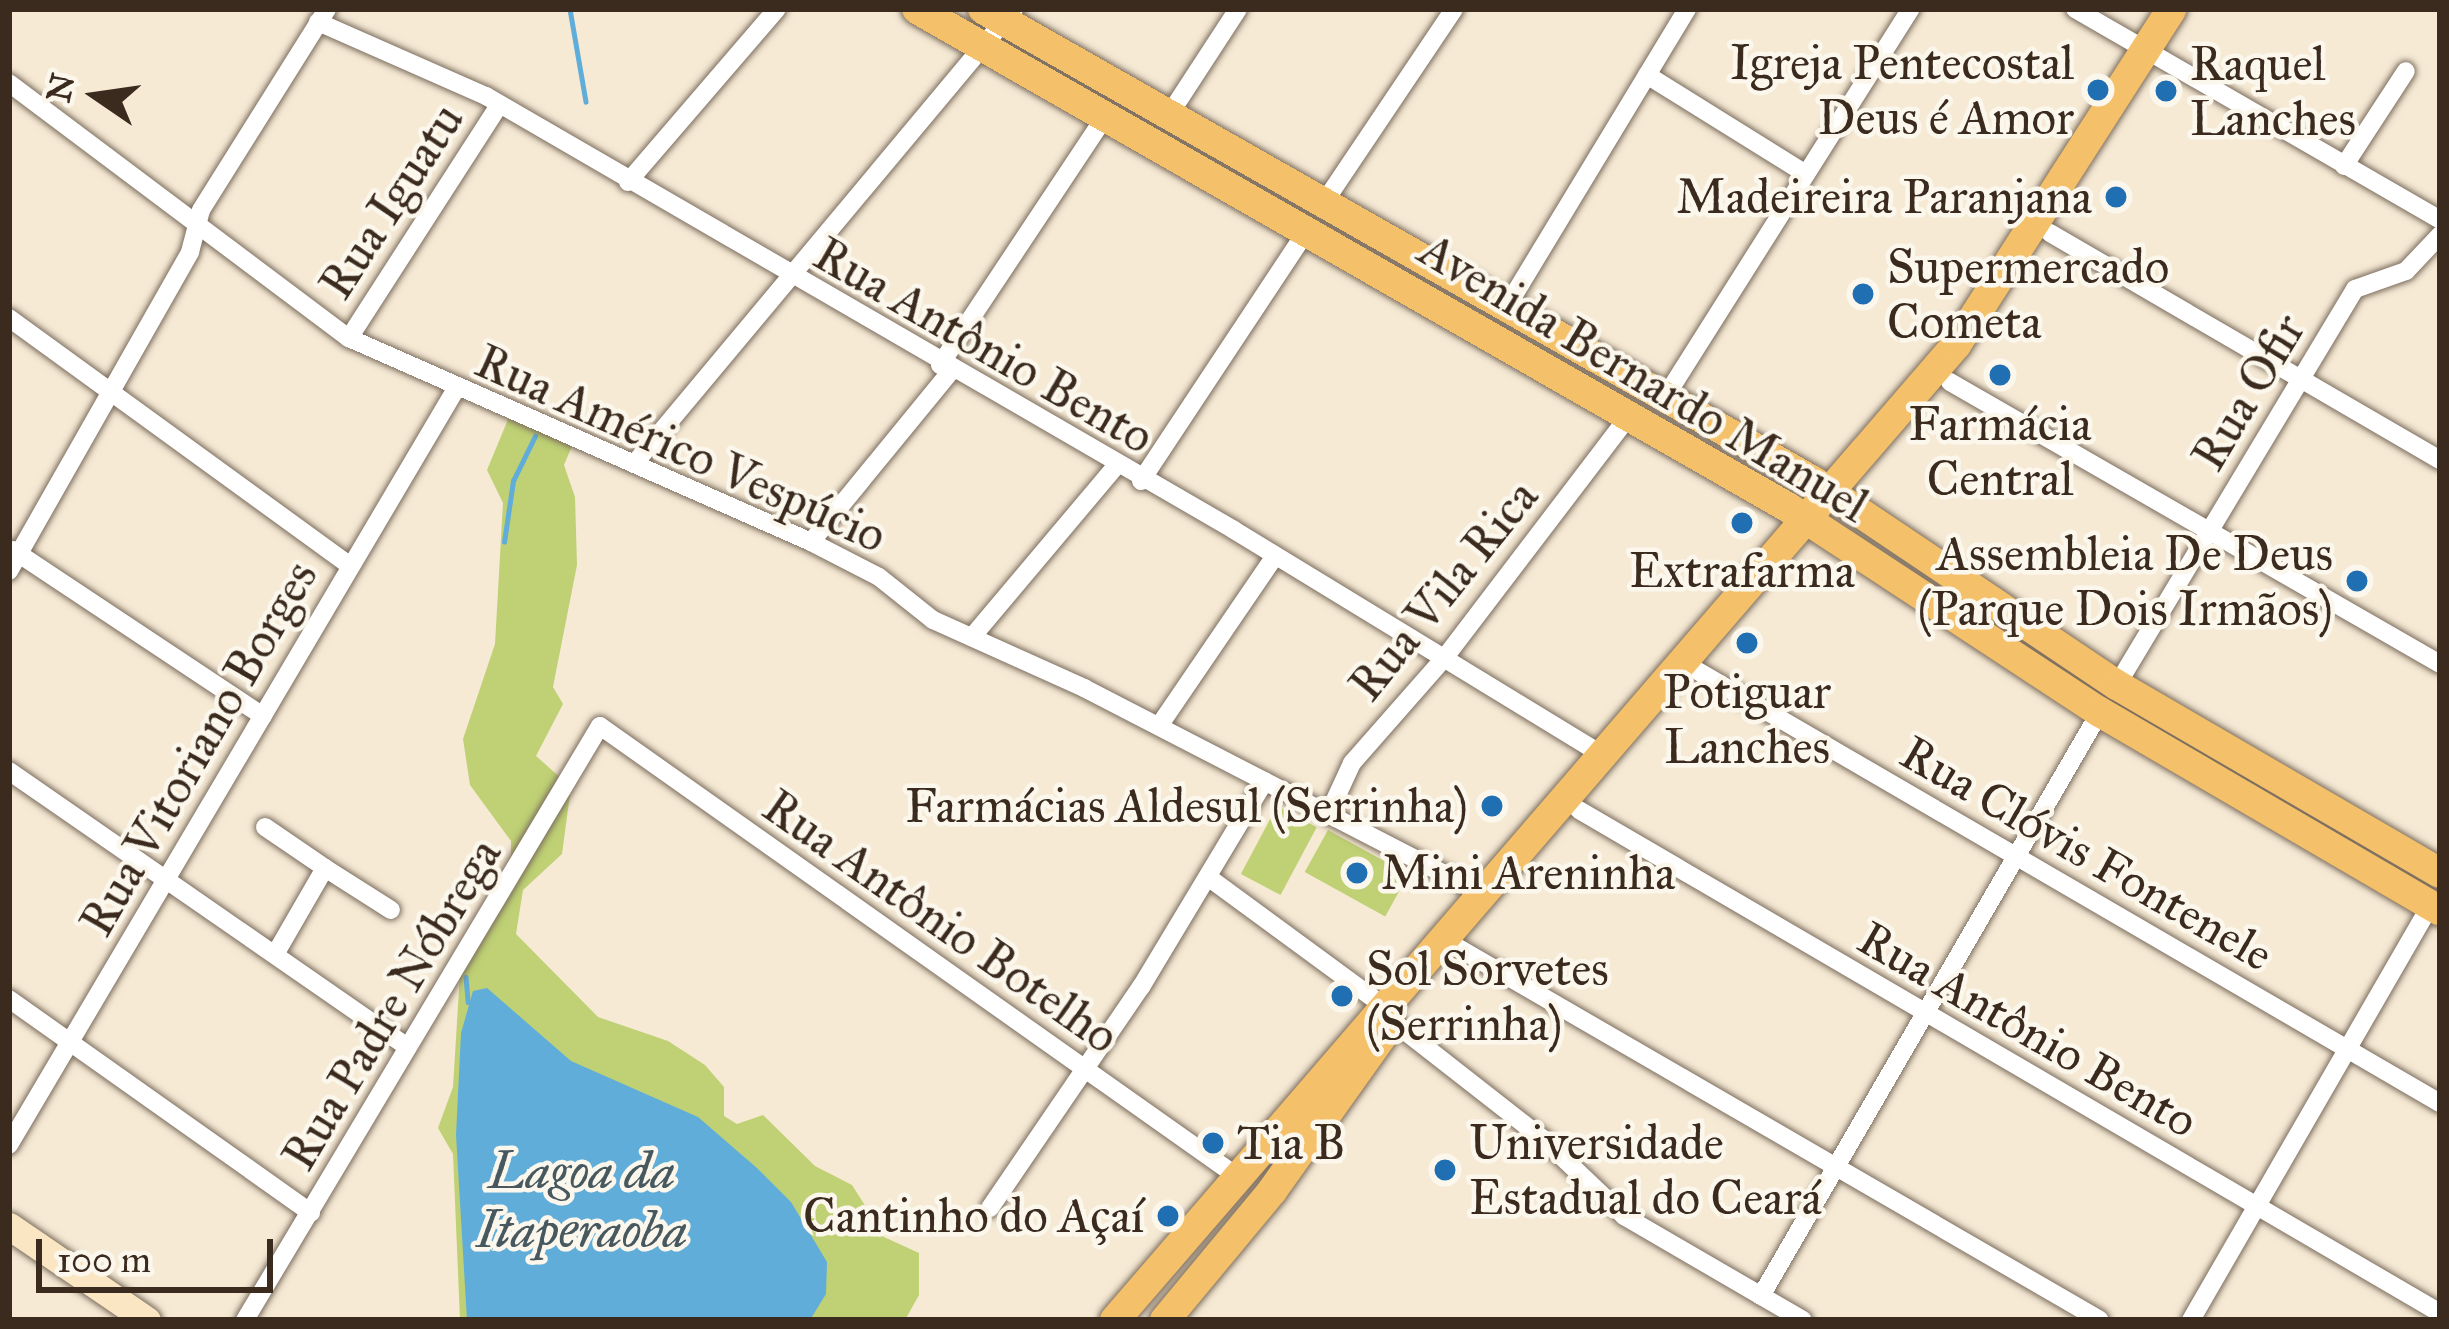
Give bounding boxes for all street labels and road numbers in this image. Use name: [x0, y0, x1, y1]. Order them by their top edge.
street label: Rua Iguatu: [307, 93, 475, 309]
street label: Avenida Bernardo Manuel: [1409, 220, 1879, 534]
street label: Rua Antônio Bento: [804, 225, 1164, 465]
street label: Rua Ofir: [2179, 303, 2317, 481]
street label: Rua Américo Vespúcio: [467, 332, 895, 564]
street label: Rua Vila Rica: [1337, 468, 1549, 712]
street label: Rua Vitoriano Borges: [67, 550, 329, 946]
street label: Rua Clóvis Fontenele: [1891, 723, 2283, 983]
street label: Rua Antônio Botelho: [752, 777, 1130, 1065]
street label: Rua Padre Nóbrega: [269, 828, 513, 1180]
street label: Rua Antônio Bento: [1848, 909, 2208, 1149]

